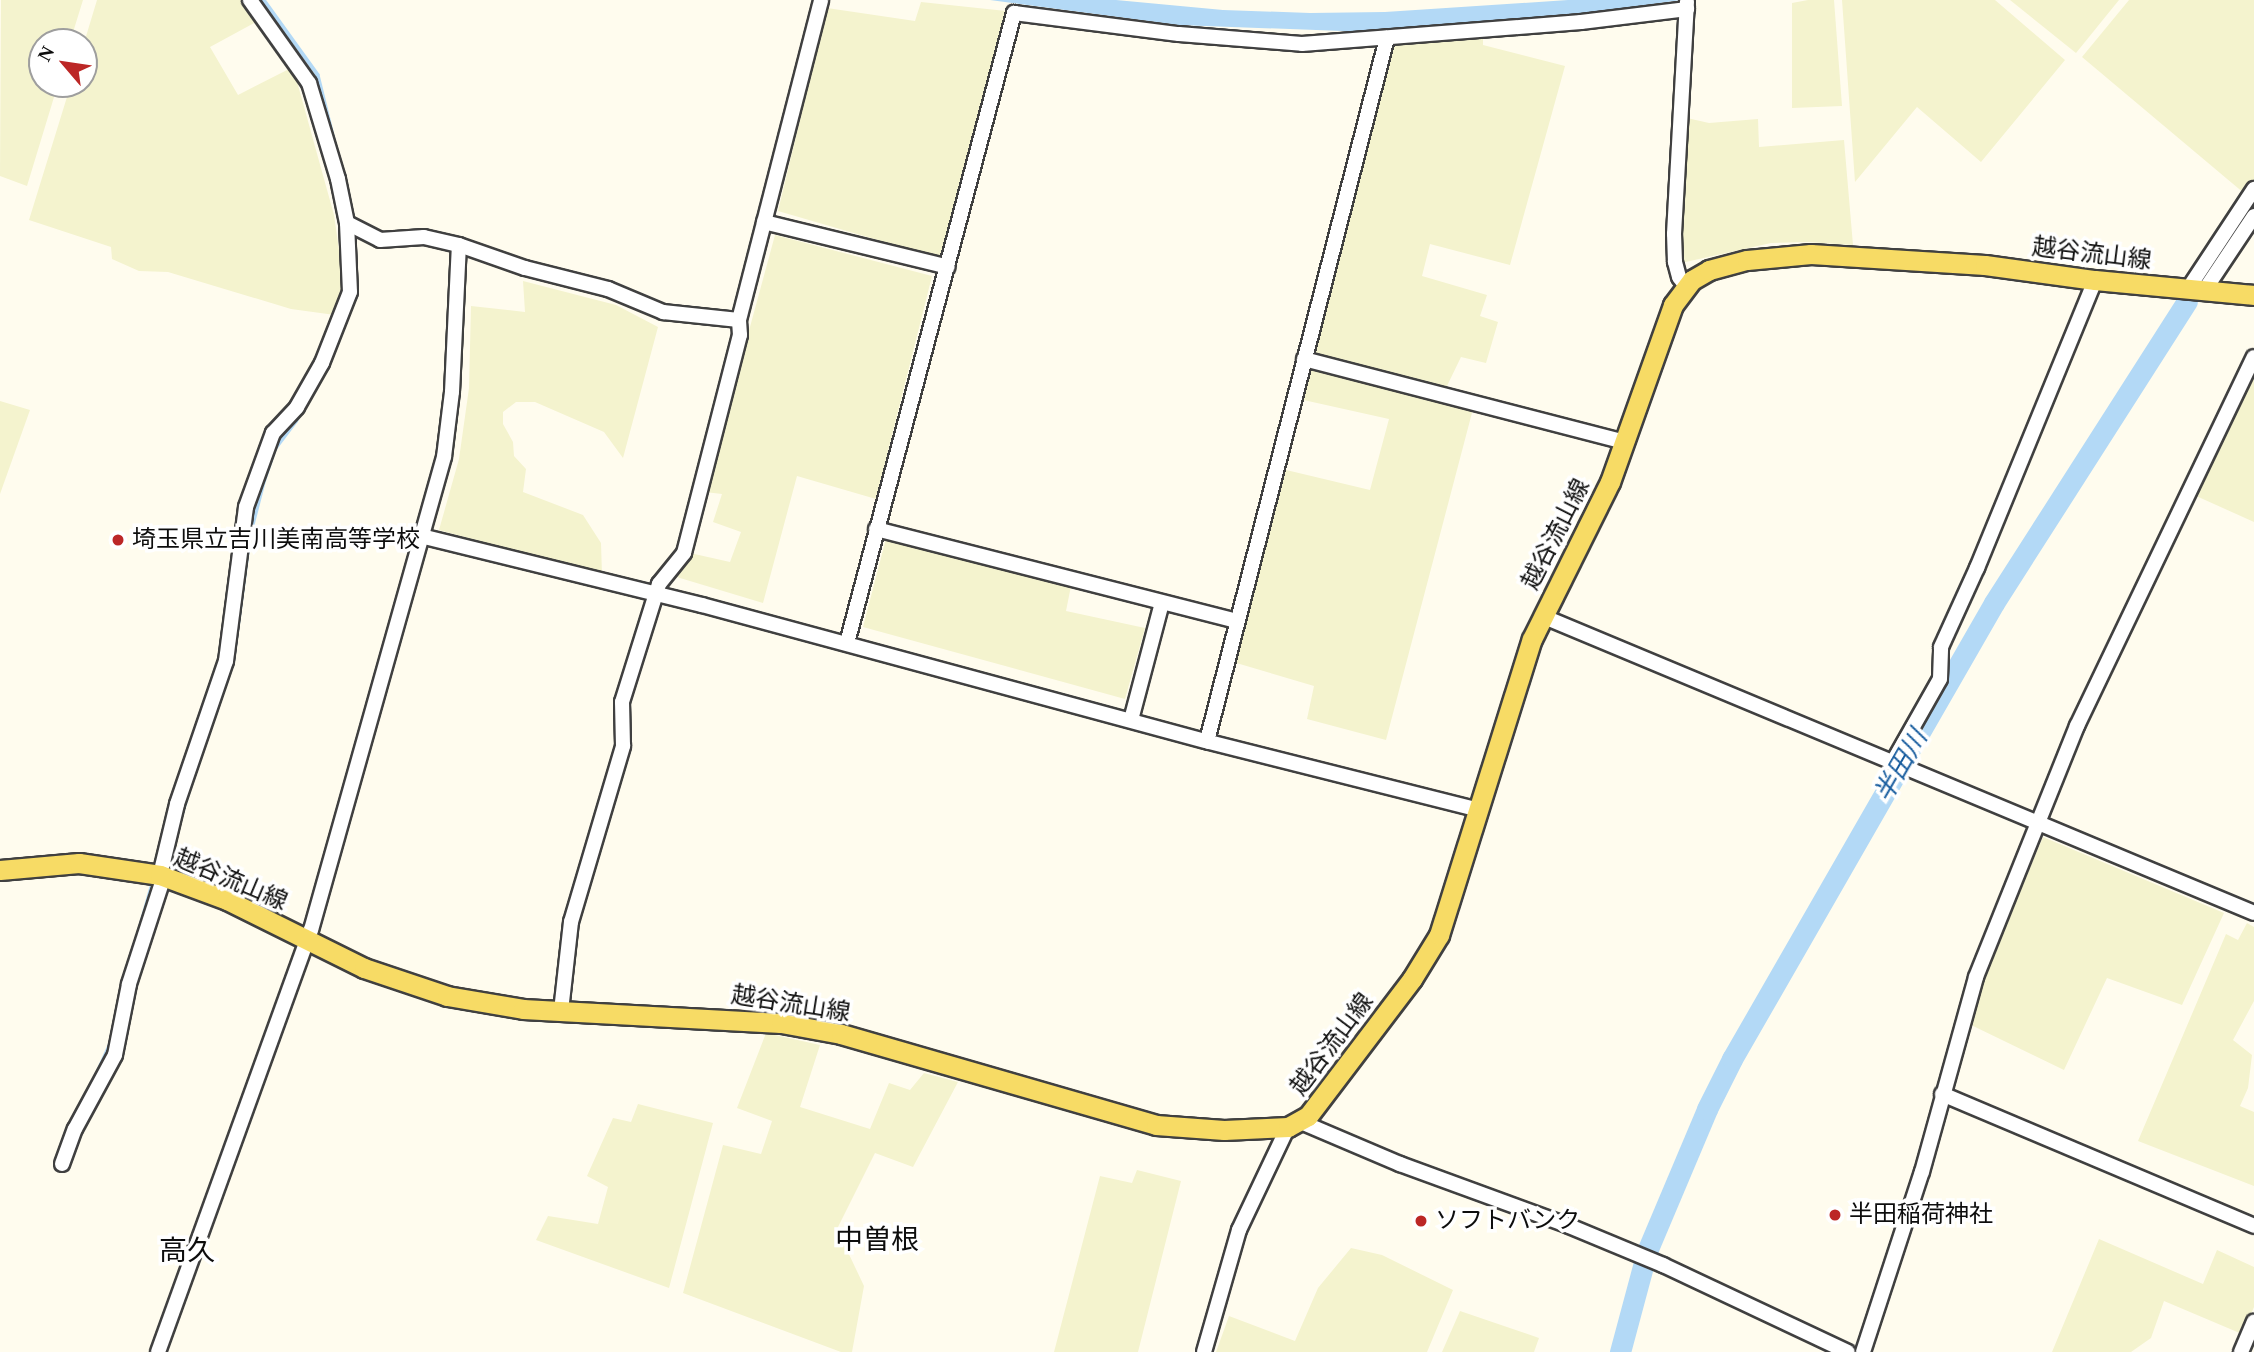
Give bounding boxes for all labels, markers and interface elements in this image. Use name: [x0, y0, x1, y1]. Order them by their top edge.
north arrow: [28, 28, 98, 98]
text: N: [33, 42, 58, 65]
street label: 越谷流山線: [2031, 232, 2153, 276]
street label: 越谷流山線: [1516, 474, 1596, 594]
place label: 埼玉県立吉川美南高等学校: [132, 526, 420, 554]
marker: 埼玉県立吉川美南高等学校: [110, 532, 126, 548]
water label: 半田川: [1868, 724, 1934, 808]
street label: 越谷流山線: [170, 843, 292, 917]
street label: 越谷流山線: [729, 980, 853, 1028]
street label: 越谷流山線: [1284, 987, 1380, 1101]
place label: 半田稲荷神社: [1849, 1201, 1993, 1229]
place label: ソフトバンク: [1435, 1207, 1579, 1235]
marker: 半田稲荷神社: [1827, 1207, 1843, 1223]
marker: ソフトバンク: [1413, 1213, 1429, 1229]
district label: 中曽根: [835, 1223, 919, 1257]
district label: 高久: [159, 1234, 215, 1268]

